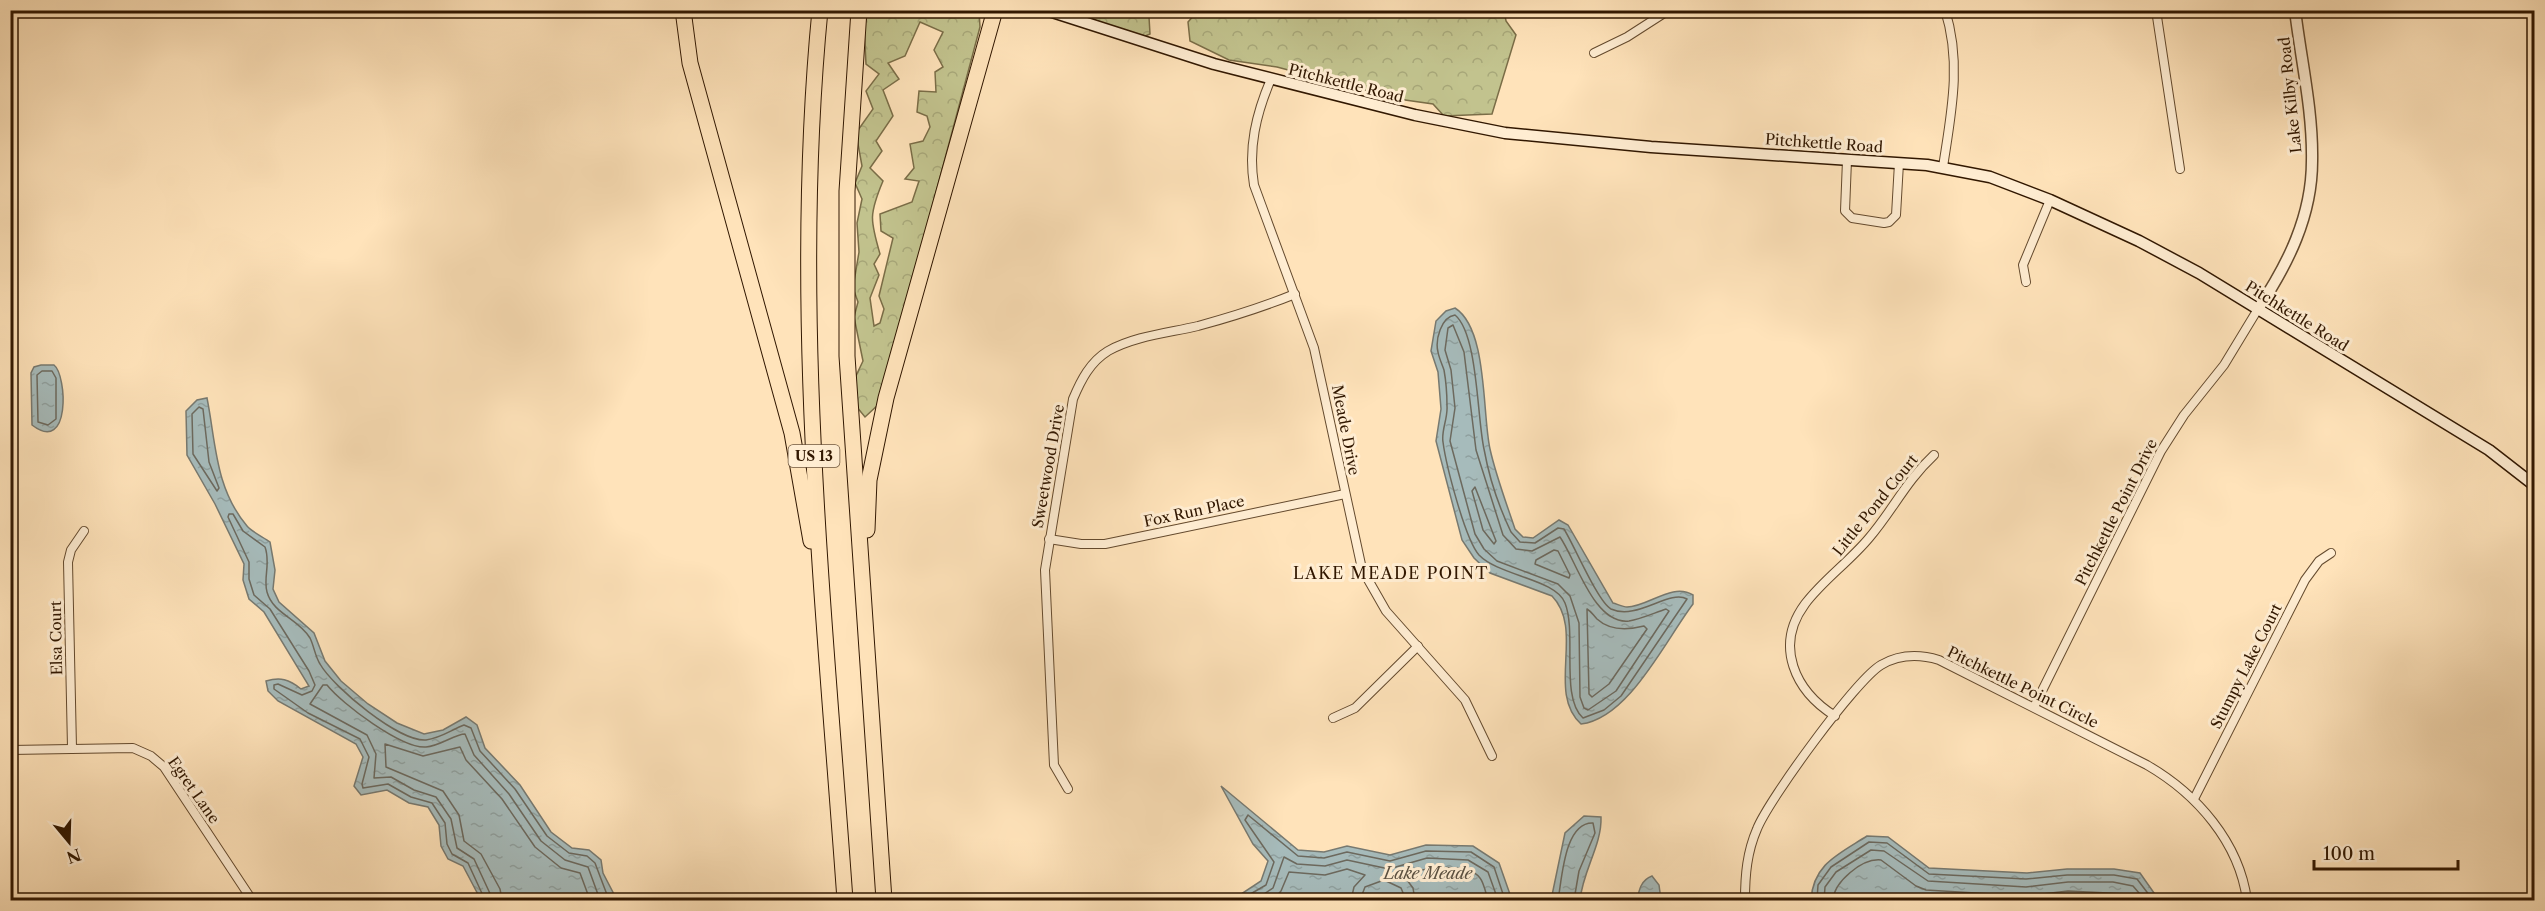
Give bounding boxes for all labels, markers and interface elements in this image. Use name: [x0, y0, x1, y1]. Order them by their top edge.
street label: Lake Kilby Road: [2274, 36, 2306, 154]
street label: Pitchkettle Road: [1286, 59, 1406, 107]
street label: Pitchkettle Road: [1764, 129, 1884, 157]
street label: Pitchkettle Road: [2242, 277, 2352, 355]
street label: Meade Drive: [1328, 383, 1364, 477]
street label: Sweetwood Drive: [1028, 403, 1068, 529]
street label: Pitchkettle Point Drive: [2071, 436, 2161, 588]
road number: US 13: [788, 445, 840, 467]
street label: Little Pond Court: [1828, 450, 1922, 559]
street label: Fox Run Place: [1142, 491, 1246, 531]
district label: LAKE MEADE POINT: [1293, 563, 1489, 583]
street label: Elsa Court: [46, 600, 66, 676]
street label: Stumpy Lake Court: [2206, 600, 2286, 732]
street label: Pitchkettle Point Circle: [1944, 642, 2102, 732]
street label: Egret Lane: [164, 753, 224, 827]
north arrow: [39, 812, 99, 872]
scale bar: [2314, 833, 2458, 871]
text: 100 m: [2323, 843, 2375, 865]
text: N: [64, 844, 84, 868]
water label: Lake Meade: [1382, 863, 1473, 883]

